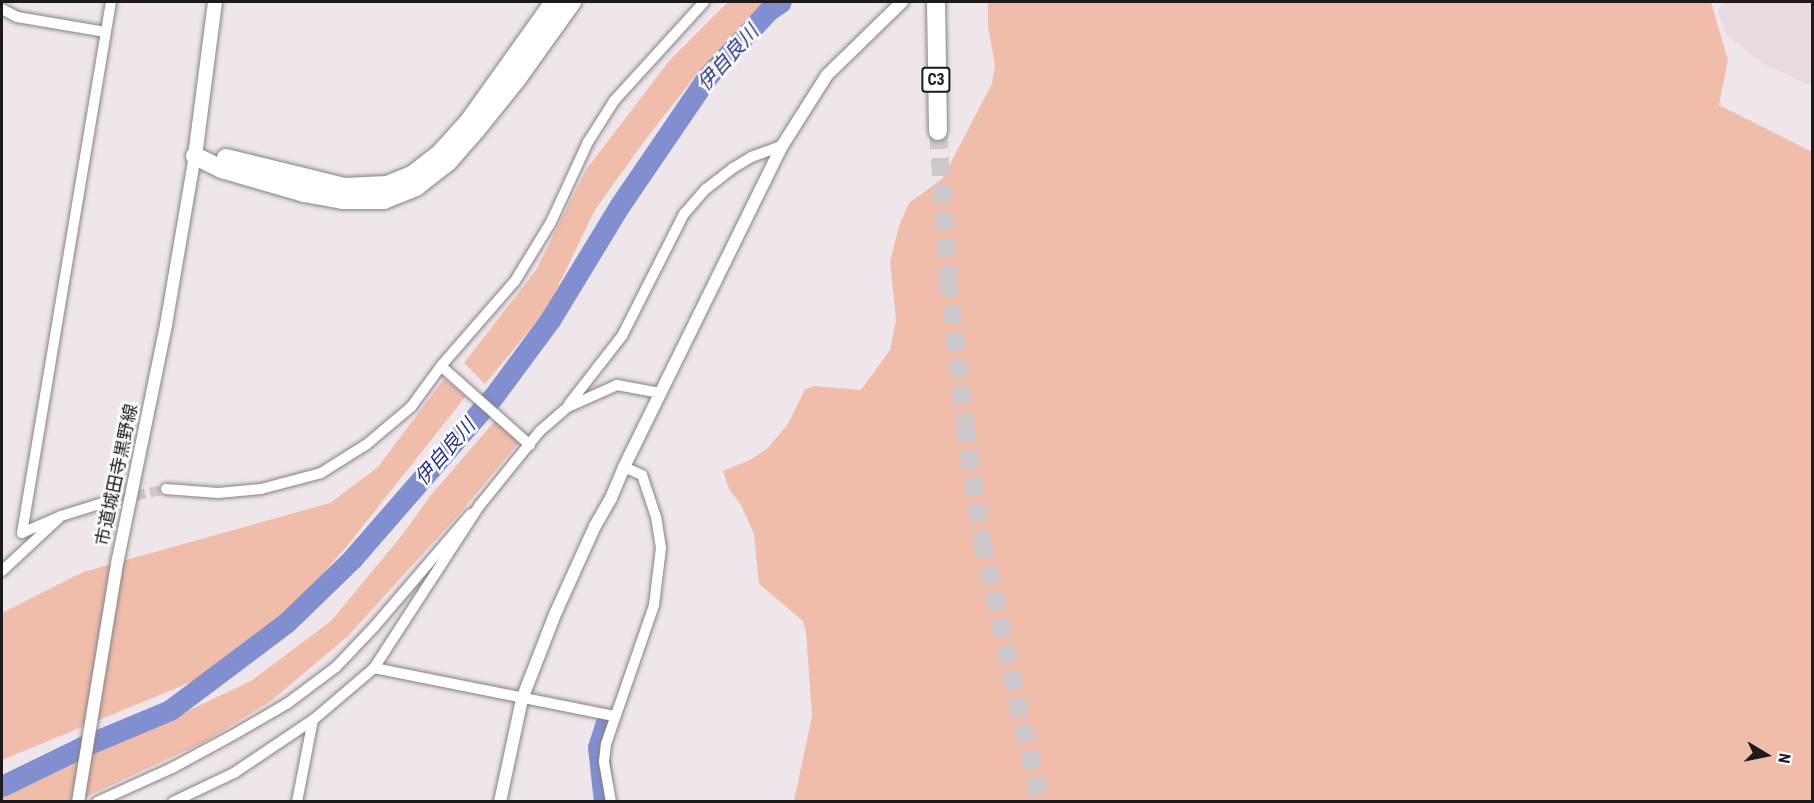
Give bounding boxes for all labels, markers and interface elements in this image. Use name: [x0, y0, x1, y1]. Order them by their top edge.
water label: 伊自良川: [692, 20, 764, 96]
road number: C3: [921, 67, 951, 93]
street label: 市道城田寺黒野線: [91, 402, 143, 548]
water label: 伊自良川: [410, 414, 480, 490]
north arrow: [1736, 725, 1796, 785]
text: N: [1774, 752, 1794, 765]

